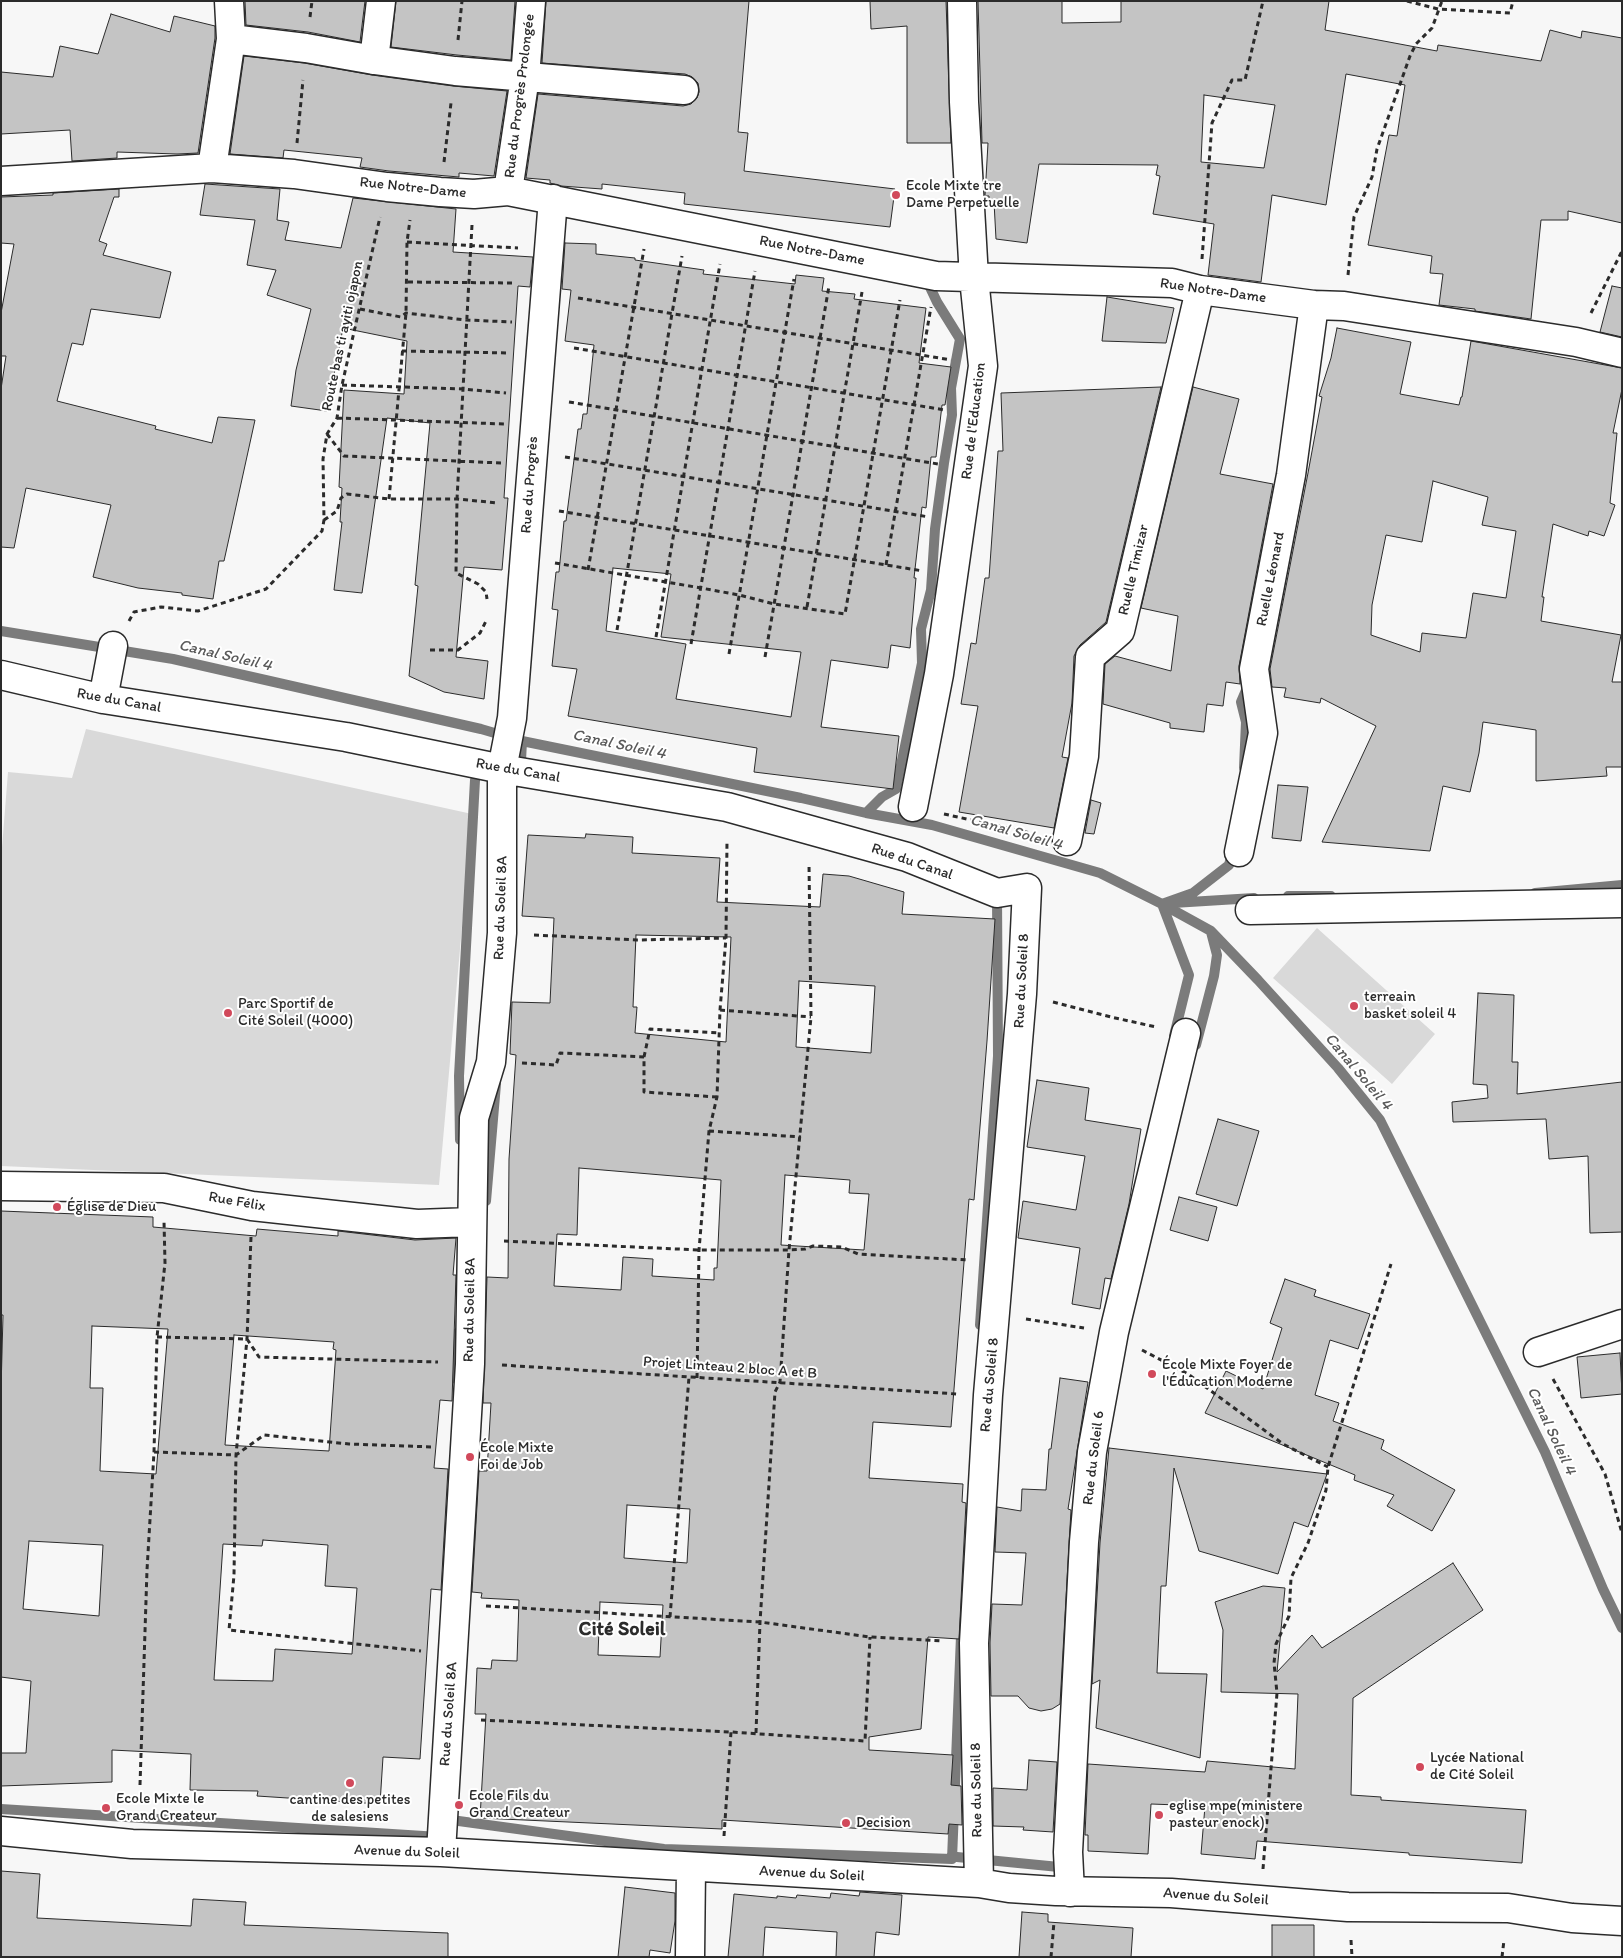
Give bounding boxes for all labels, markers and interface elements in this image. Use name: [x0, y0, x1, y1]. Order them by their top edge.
street label: Rue du Progrès Prolongée: [501, 13, 539, 179]
street label: Rue Notre-Dame: [359, 173, 467, 203]
place label: Ecole Mixte tre Dame Perpetuelle: [906, 177, 1019, 212]
marker: Ecole Mixte tre Dame Perpetuelle: [890, 189, 902, 201]
street label: Rue Notre-Dame: [758, 232, 866, 270]
street label: Route bas ti ayiti ojapon: [318, 259, 368, 413]
street label: Rue Notre-Dame: [1159, 275, 1267, 307]
street label: Rue de l'Education: [958, 361, 990, 481]
street label: Rue du Progrès: [518, 436, 542, 534]
street label: Ruelle Timizar: [1115, 523, 1153, 617]
street label: Ruelle Léonard: [1253, 530, 1289, 628]
water label: Canal Soleil 4: [177, 636, 273, 676]
street label: Rue du Canal: [75, 685, 163, 717]
water label: Canal Soleil 4: [571, 726, 667, 764]
street label: Rue du Canal: [474, 755, 562, 787]
water label: Canal Soleil 4: [968, 811, 1064, 855]
street label: Rue du Canal: [869, 840, 955, 884]
street label: Rue du Soleil 8A: [490, 855, 512, 961]
street label: Rue du Soleil 8: [1011, 933, 1033, 1029]
place label: terreain basket soleil 4: [1364, 988, 1456, 1023]
place label: Parc Sportif de Cité Soleil (4000): [238, 995, 353, 1030]
marker: terreain basket soleil 4: [1348, 1000, 1360, 1012]
marker: Parc Sportif de Cité Soleil (4000): [222, 1007, 234, 1019]
water label: Canal Soleil 4: [1320, 1030, 1396, 1114]
street label: Rue Félix: [207, 1188, 267, 1216]
place label: Église de Dieu: [67, 1198, 156, 1216]
marker: Église de Dieu: [51, 1201, 63, 1213]
street label: Rue du Soleil 8A: [460, 1258, 480, 1362]
street label: Rue du Soleil 8: [977, 1337, 1003, 1433]
street label: Projet Linteau 2 bloc A et B: [642, 1353, 818, 1383]
place label: École Mixte Foyer de l'Éducation Moderne: [1162, 1356, 1293, 1391]
marker: École Mixte Foyer de l'Éducation Moderne: [1146, 1368, 1158, 1380]
water label: Canal Soleil 4: [1522, 1384, 1580, 1478]
street label: Rue du Soleil 6: [1079, 1410, 1109, 1506]
place label: École Mixte Foi de Job: [480, 1439, 554, 1474]
marker: École Mixte Foi de Job: [464, 1451, 476, 1463]
district label: Cité Soleil: [579, 1618, 665, 1642]
street label: Rue du Soleil 8A: [436, 1661, 462, 1767]
street label: Rue du Soleil 8: [967, 1742, 987, 1838]
place label: Lycée National de Cité Soleil: [1430, 1749, 1524, 1784]
marker: Lycée National de Cité Soleil: [1414, 1761, 1426, 1773]
marker: cantine des petites de salesiens: [344, 1777, 356, 1789]
place label: Ecole Fils du Grand Createur: [469, 1787, 570, 1822]
place label: Ecole Mixte le Grand Createur: [116, 1790, 217, 1825]
place label: cantine des petites de salesiens: [290, 1791, 410, 1826]
place label: eglise mpe(ministere pasteur enock): [1169, 1797, 1303, 1832]
marker: Ecole Fils du Grand Createur: [453, 1799, 465, 1811]
marker: Ecole Mixte le Grand Createur: [100, 1802, 112, 1814]
marker: eglise mpe(ministere pasteur enock): [1153, 1809, 1165, 1821]
place label: Decision: [856, 1814, 911, 1832]
marker: Decision: [840, 1817, 852, 1829]
street label: Avenue du Soleil: [354, 1841, 460, 1863]
street label: Avenue du Soleil: [759, 1862, 865, 1886]
street label: Avenue du Soleil: [1163, 1884, 1269, 1910]

